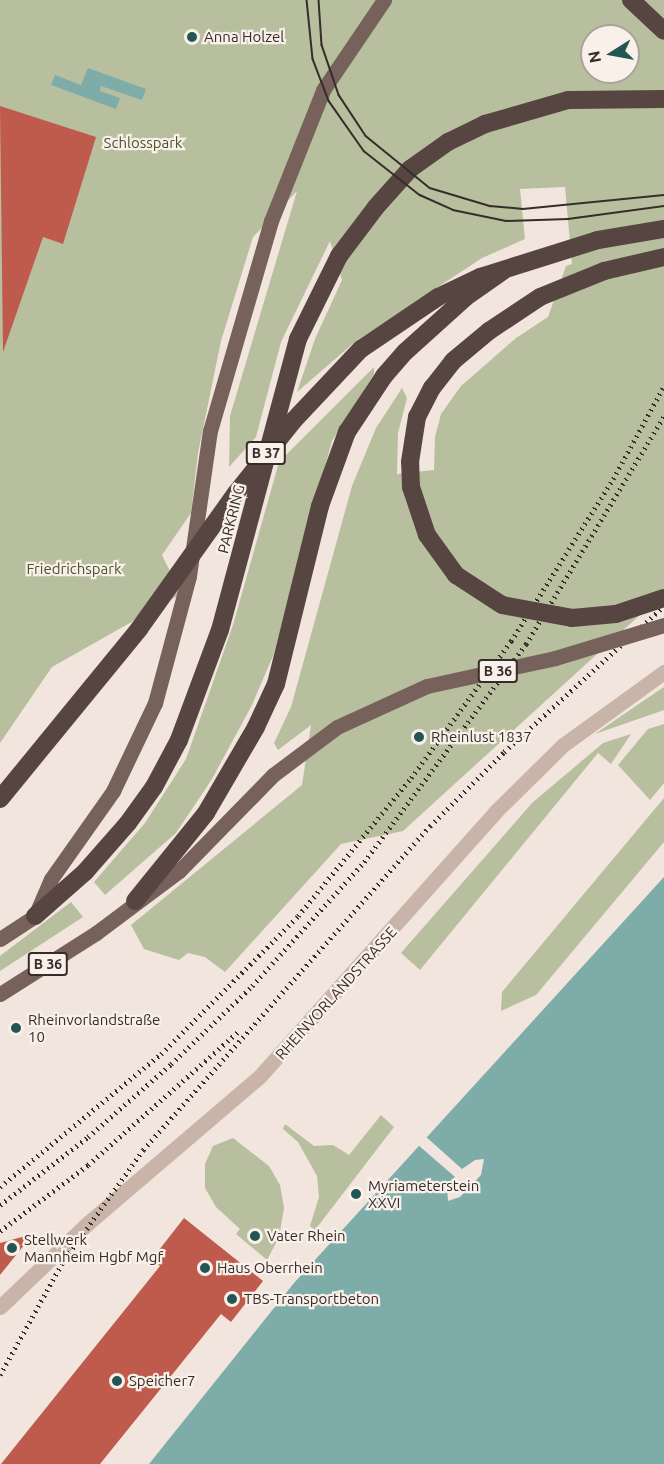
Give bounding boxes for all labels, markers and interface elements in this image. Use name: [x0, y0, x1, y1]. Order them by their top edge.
north arrow: [580, 24, 640, 84]
place label: Anna Holzel: [204, 28, 284, 46]
marker: Anna Holzel: [185, 30, 199, 44]
text: N: [584, 49, 604, 65]
park label: Schlosspark: [104, 134, 182, 152]
road number: B 37: [245, 442, 287, 464]
street label: PARKRING: [214, 483, 248, 555]
park label: Friedrichspark: [26, 560, 122, 578]
road number: B 36: [477, 660, 519, 682]
place label: Rheinlust 1837: [431, 728, 532, 746]
marker: Rheinlust 1837: [412, 730, 426, 744]
street label: RHEINVORLANDSTRASSE: [272, 923, 400, 1063]
road number: B 36: [27, 953, 69, 975]
place label: Rheinvorlandstraße 10: [28, 1010, 160, 1045]
marker: Rheinvorlandstraße 10: [9, 1021, 23, 1035]
place label: Myriameterstein XXVI: [368, 1176, 479, 1211]
marker: Myriameterstein XXVI: [349, 1187, 363, 1201]
place label: Vater Rhein: [267, 1227, 346, 1245]
marker: Vater Rhein: [248, 1229, 262, 1243]
place label: Stellwerk Mannheim Hgbf Mgf: [24, 1230, 163, 1265]
marker: Stellwerk Mannheim Hgbf Mgf: [5, 1241, 19, 1255]
place label: Haus Oberrhein: [217, 1259, 323, 1277]
marker: Haus Oberrhein: [198, 1261, 212, 1275]
place label: TBS-Transportbeton: [244, 1290, 379, 1308]
marker: TBS-Transportbeton: [225, 1292, 239, 1306]
place label: Speicher7: [129, 1372, 196, 1390]
marker: Speicher7: [110, 1374, 124, 1388]

